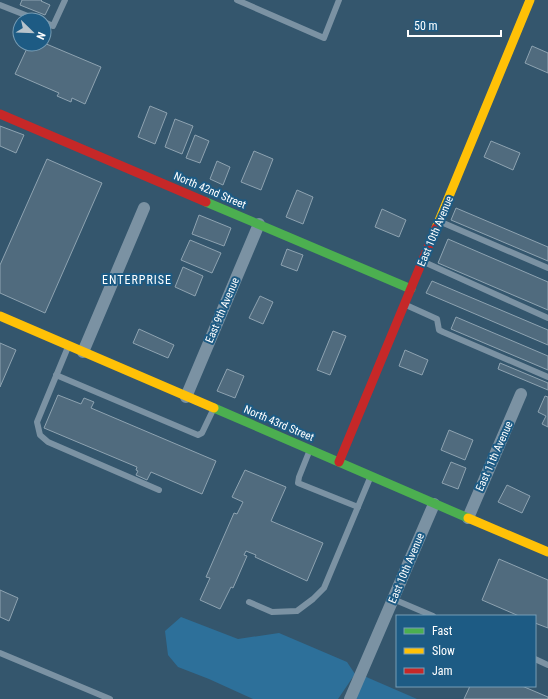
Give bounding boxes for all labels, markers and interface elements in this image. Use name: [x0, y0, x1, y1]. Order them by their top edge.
north arrow: [12, 12, 52, 52]
scale bar: [408, 12, 501, 38]
text: 50 m: [414, 19, 438, 33]
text: N: [33, 30, 48, 42]
street label: North 42nd Street: [172, 169, 248, 211]
street label: East 10th Avenue: [415, 194, 456, 268]
district label: ENTERPRISE: [102, 273, 172, 287]
street label: East 9th Avenue: [203, 276, 242, 345]
street label: North 43rd Street: [242, 403, 316, 444]
street label: East 11th Avenue: [473, 419, 516, 493]
street label: East 10th Avenue: [386, 531, 427, 605]
legend: [396, 615, 536, 687]
text: Fast: [432, 624, 453, 638]
text: Slow: [432, 644, 455, 658]
text: Jam: [432, 664, 453, 678]

